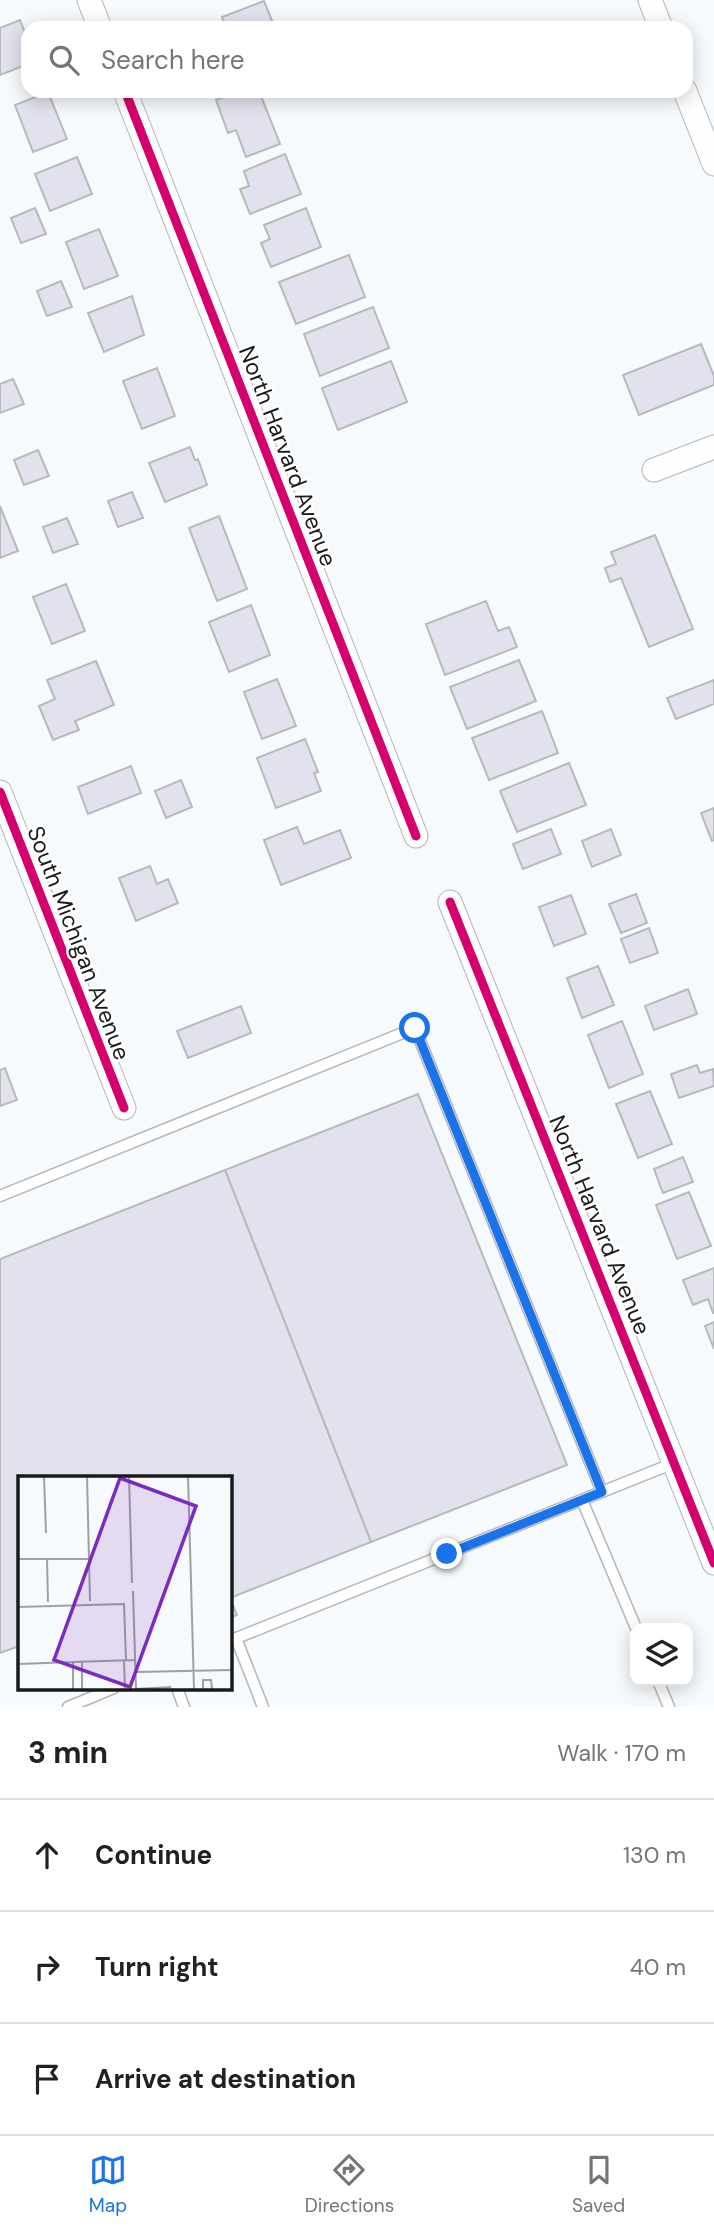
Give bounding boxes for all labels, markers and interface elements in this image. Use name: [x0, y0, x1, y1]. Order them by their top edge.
search box: [21, 21, 693, 98]
icon: search: [45, 41, 83, 79]
text: Search here: [101, 43, 244, 77]
street label: North Harvard Avenue: [232, 341, 344, 571]
street label: South Michigan Avenue: [21, 822, 137, 1064]
route start: [399, 1012, 430, 1043]
street label: North Harvard Avenue: [542, 1111, 658, 1339]
inset map: [18, 1476, 231, 1689]
route end: [431, 1538, 462, 1569]
map controls: [630, 1623, 693, 1686]
button: layers: [630, 1623, 693, 1686]
text: 3 min: [28, 1733, 108, 1772]
text: Walk · 170 m: [557, 1738, 686, 1768]
icon: ahead: [28, 1836, 66, 1874]
text: Continue: [95, 1838, 212, 1872]
text: 130 m: [623, 1840, 686, 1870]
icon: right: [28, 1948, 66, 1986]
text: Turn right: [95, 1950, 219, 1984]
text: 40 m: [630, 1952, 686, 1982]
icon: arrive: [28, 2060, 66, 2098]
text: Arrive at destination: [95, 2062, 356, 2096]
tab: Map: [89, 2151, 127, 2218]
tab: Directions: [305, 2151, 394, 2218]
tab: Saved: [572, 2151, 625, 2218]

